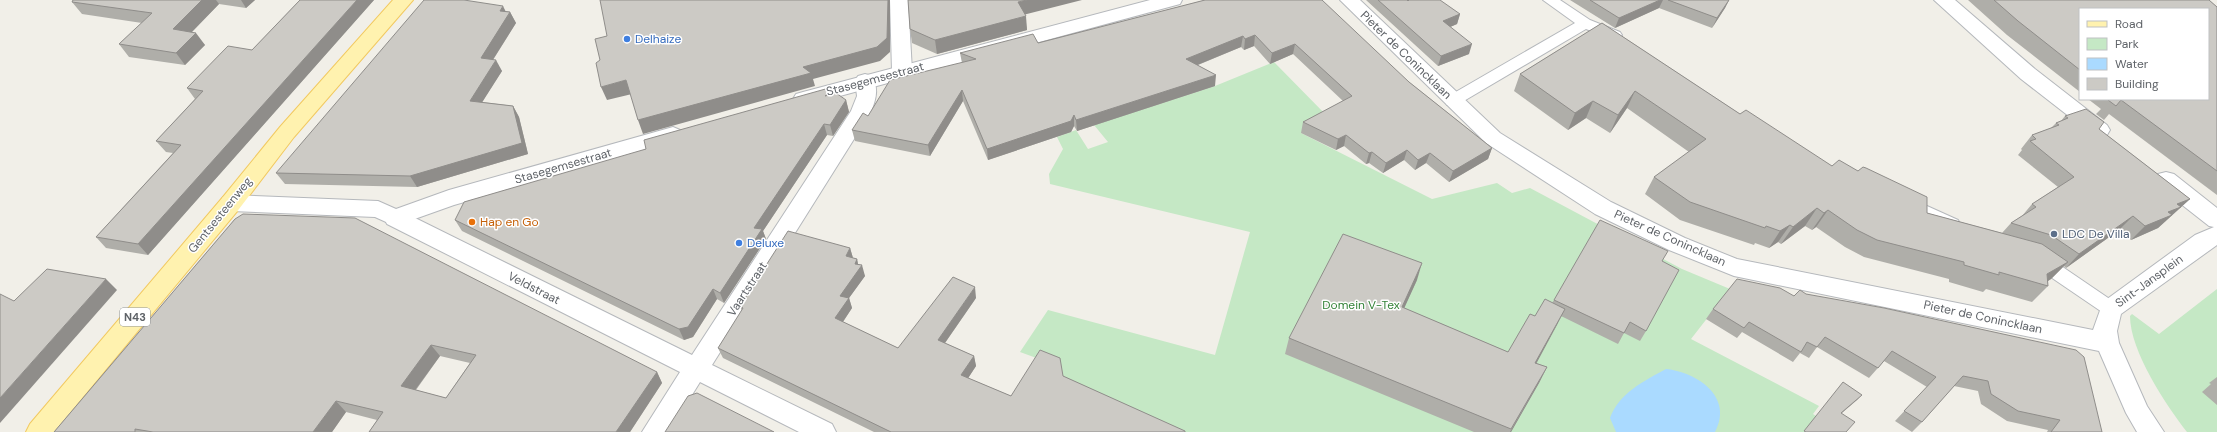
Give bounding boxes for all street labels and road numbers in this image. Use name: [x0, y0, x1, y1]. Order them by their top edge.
street label: Pieter de Conincklaan: [1357, 7, 1455, 103]
street label: Stasegemsestraat: [824, 58, 926, 100]
street label: Stasegemsestraat: [513, 144, 614, 188]
street label: Gentsesteenweg: [184, 173, 256, 256]
street label: Pieter de Conincklaan: [1612, 206, 1729, 270]
street label: Sint-Jansplein: [2112, 251, 2186, 311]
street label: Vaartstraat: [723, 258, 771, 319]
street label: Veldstraat: [505, 268, 563, 308]
street label: Pieter de Conincklaan: [1922, 297, 2044, 337]
road number: N43: [120, 308, 150, 326]

